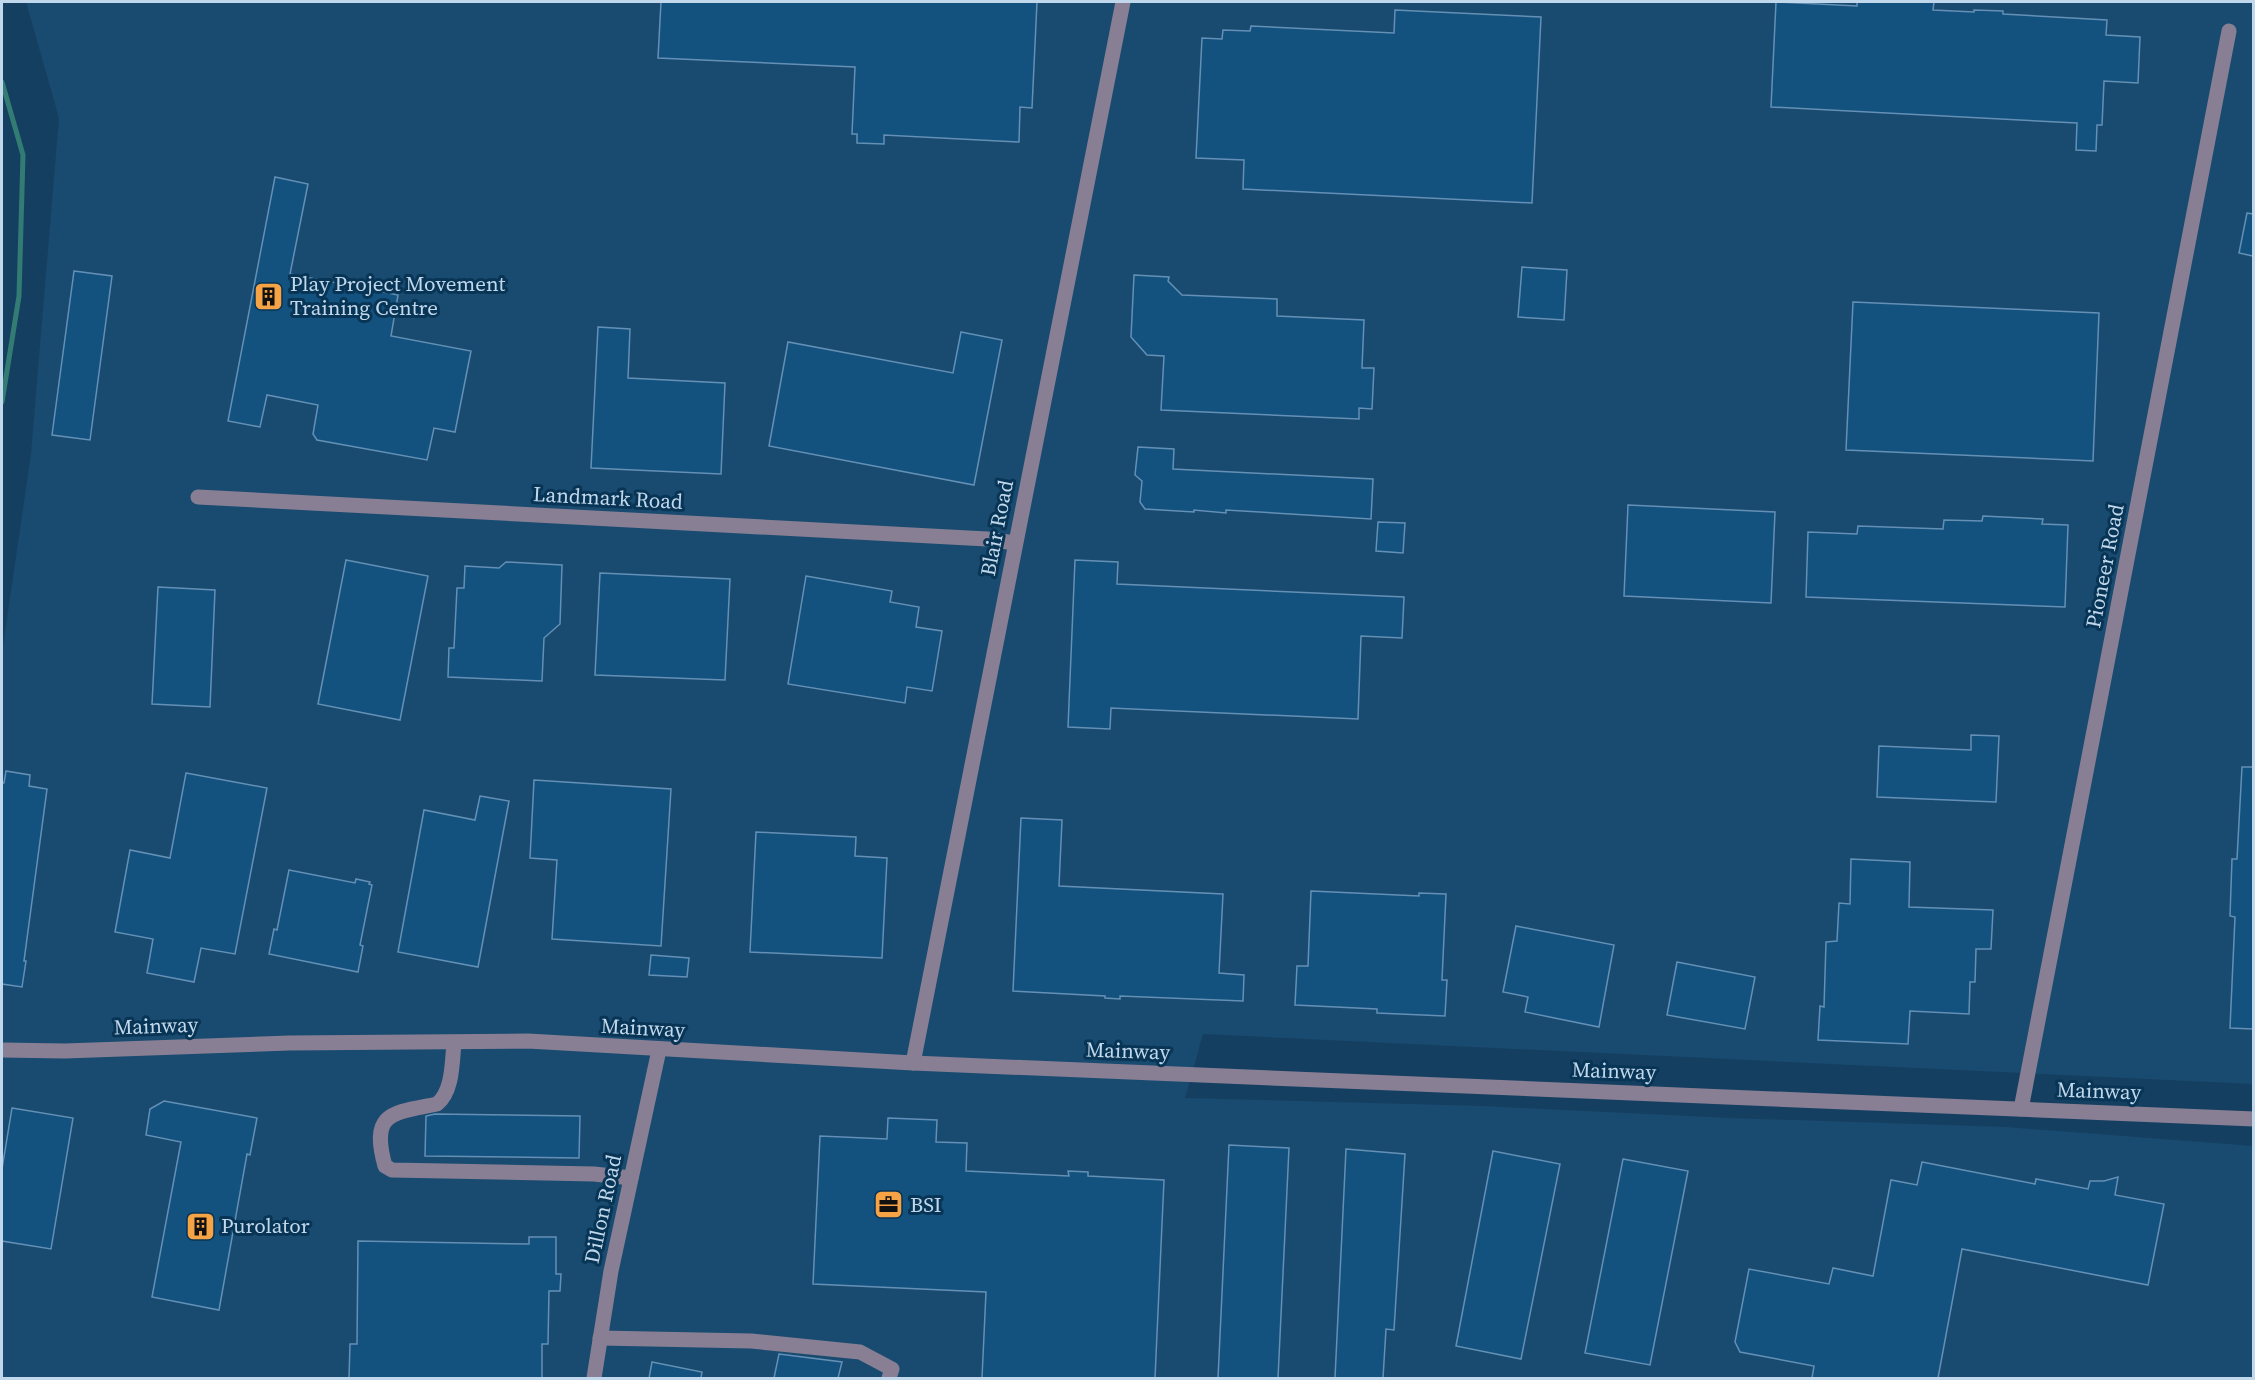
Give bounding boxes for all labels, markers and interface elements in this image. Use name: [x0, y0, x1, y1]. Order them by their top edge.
place label: Play Project Movement Training Centre: [290, 269, 506, 322]
building icon: Play Project Movement Training Centre: [253, 280, 285, 312]
street label: Blair Road: [973, 477, 1020, 578]
street label: Landmark Road: [532, 479, 684, 516]
street label: Pioneer Road: [2078, 501, 2131, 630]
street label: Mainway: [113, 1010, 199, 1041]
street label: Mainway: [600, 1011, 686, 1044]
street label: Mainway: [1085, 1035, 1171, 1066]
street label: Mainway: [1571, 1055, 1657, 1086]
street label: Mainway: [2056, 1075, 2142, 1106]
street label: Dillon Road: [577, 1152, 628, 1266]
office icon: BSI: [873, 1189, 905, 1221]
place label: BSI: [910, 1190, 942, 1219]
building icon: Purolator: [184, 1210, 216, 1242]
place label: Purolator: [221, 1211, 310, 1240]

